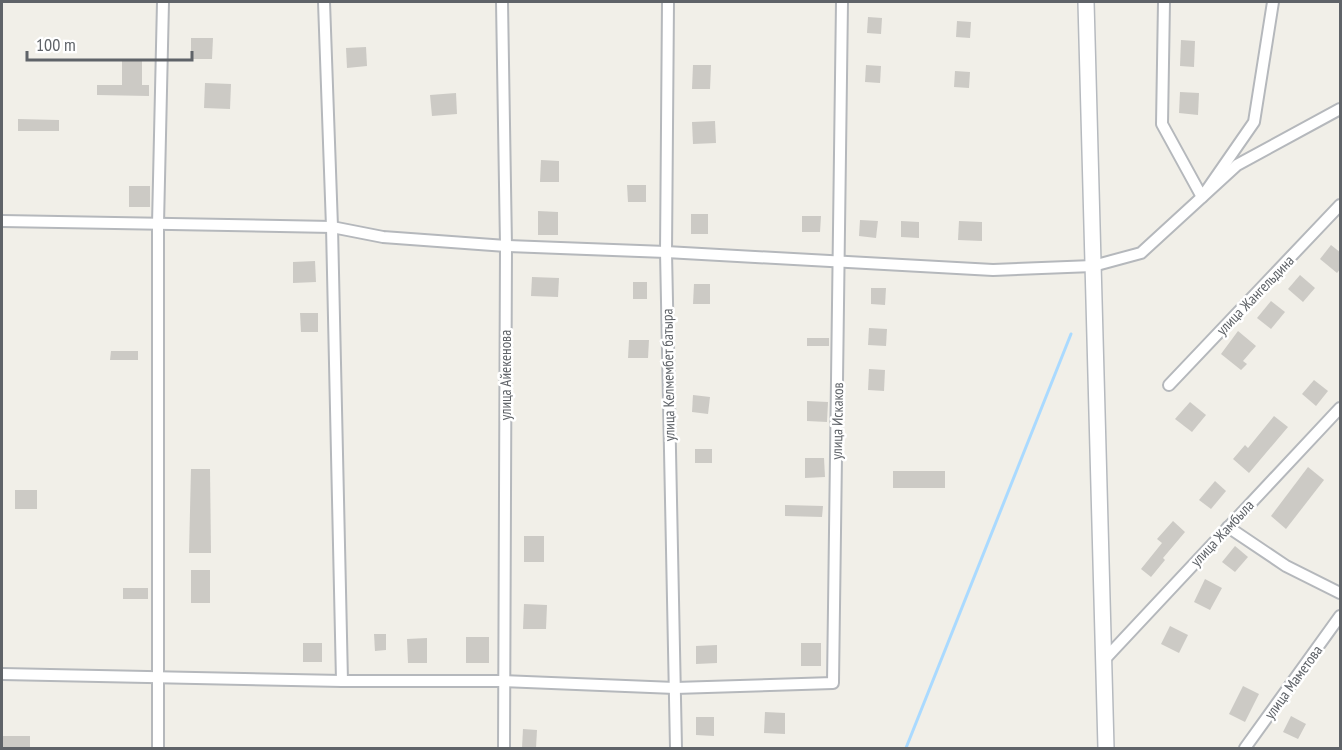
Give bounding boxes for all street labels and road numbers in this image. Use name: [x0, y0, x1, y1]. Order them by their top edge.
street label: улица Жангельдина: [1212, 251, 1298, 339]
street label: улица Келмембет батыра: [657, 308, 679, 442]
street label: улица Айекенова: [496, 330, 515, 420]
street label: улица Искаков: [827, 382, 847, 460]
street label: улица Жамбыла: [1186, 496, 1258, 570]
street label: улица Маметова: [1260, 641, 1326, 723]

